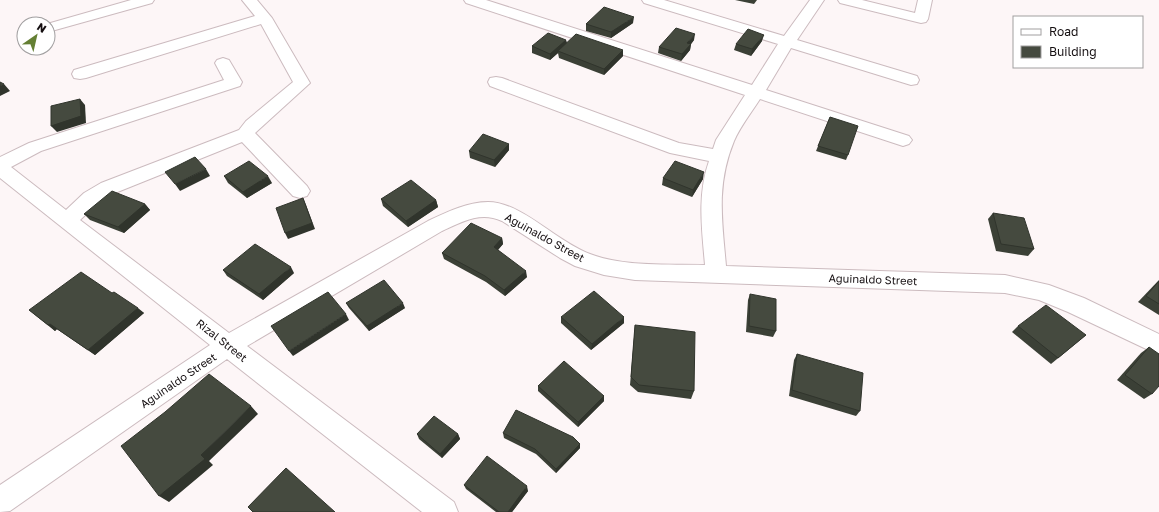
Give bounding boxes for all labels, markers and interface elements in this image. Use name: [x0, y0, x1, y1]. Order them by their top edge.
north arrow: [16, 16, 56, 56]
legend: [1013, 16, 1143, 68]
text: N: [35, 20, 49, 35]
text: Road: [1049, 24, 1078, 39]
text: Building: [1049, 44, 1097, 59]
street label: Aguinaldo Street: [503, 210, 587, 264]
street label: Aguinaldo Street: [828, 271, 918, 287]
street label: Rizal Street: [194, 316, 250, 364]
street label: Aguinaldo Street: [138, 350, 218, 410]

